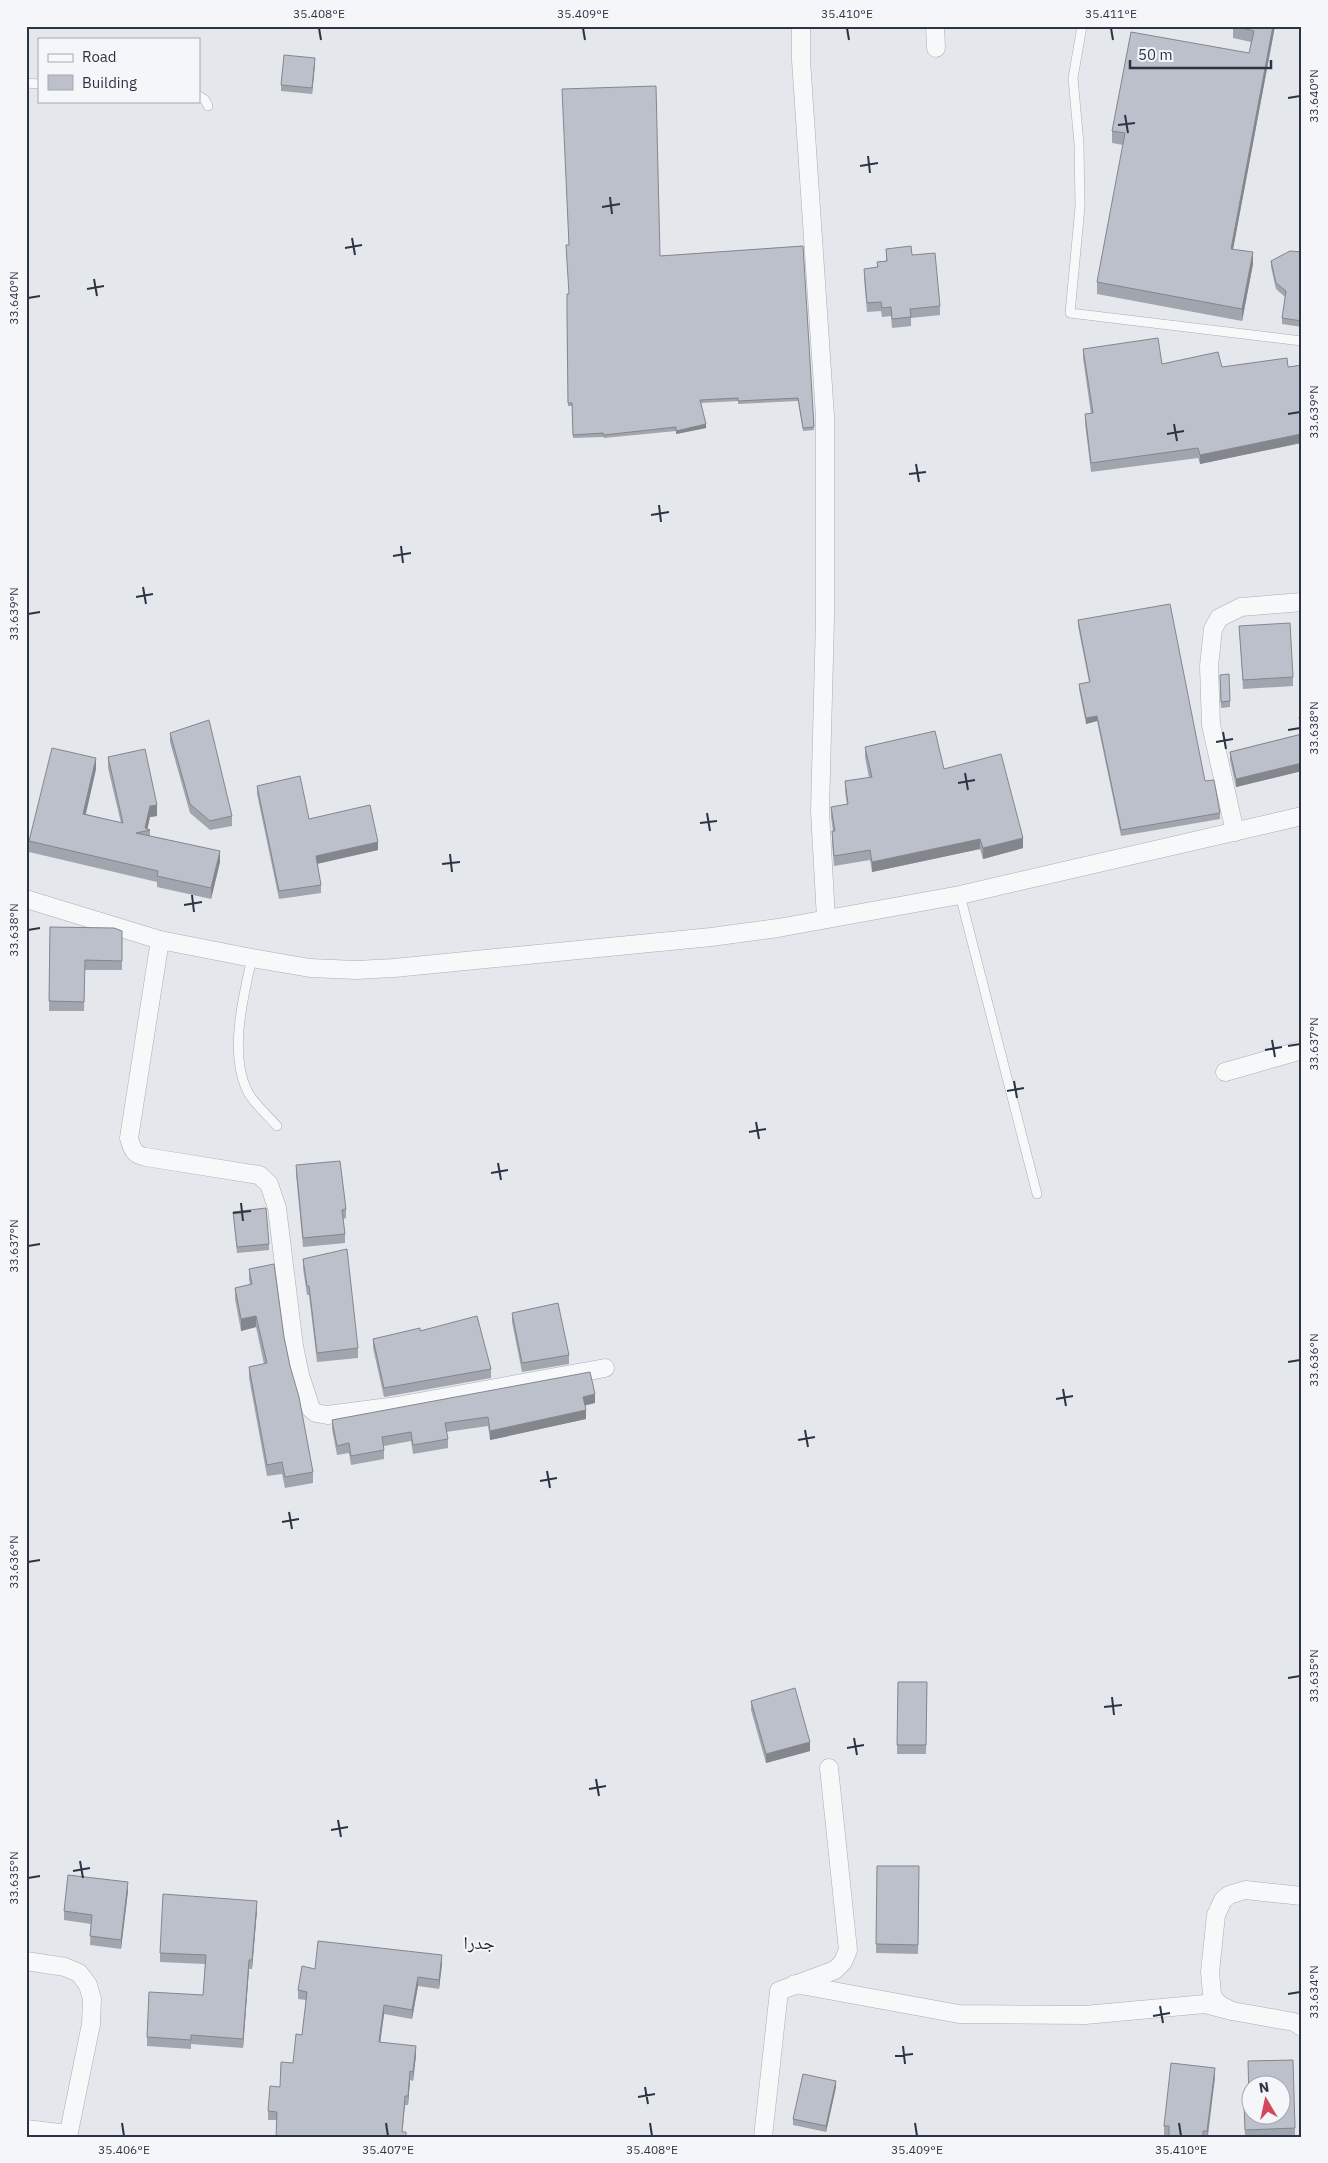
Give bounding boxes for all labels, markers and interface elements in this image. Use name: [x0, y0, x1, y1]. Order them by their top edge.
text: 35.408°E: [293, 6, 345, 21]
text: 35.409°E: [557, 6, 609, 21]
text: 35.410°E: [821, 6, 873, 21]
text: 35.411°E: [1085, 6, 1137, 21]
legend: [38, 38, 200, 102]
scale bar: [1130, 38, 1272, 70]
text: 50 m: [1138, 45, 1173, 64]
text: Road: [82, 47, 117, 66]
text: 33.640°N: [1306, 69, 1321, 123]
text: Building: [82, 73, 137, 92]
text: 33.640°N: [6, 271, 21, 325]
text: 33.639°N: [1306, 385, 1321, 439]
text: 33.639°N: [6, 587, 21, 641]
text: 33.638°N: [1306, 701, 1321, 755]
text: 33.638°N: [6, 903, 21, 957]
text: 33.637°N: [1306, 1017, 1321, 1071]
text: 33.637°N: [6, 1219, 21, 1273]
text: 33.636°N: [1306, 1333, 1321, 1387]
text: 33.636°N: [6, 1535, 21, 1589]
text: 33.635°N: [1306, 1649, 1321, 1703]
text: 33.635°N: [6, 1851, 21, 1905]
district label: جدرا: [463, 1931, 495, 1954]
text: 33.634°N: [1306, 1965, 1321, 2019]
north arrow: [1240, 2076, 1290, 2126]
text: N: [1258, 2077, 1270, 2097]
text: 35.406°E: [98, 2142, 150, 2157]
text: 35.407°E: [362, 2142, 414, 2157]
text: 35.408°E: [626, 2142, 678, 2157]
text: 35.409°E: [891, 2142, 943, 2157]
text: 35.410°E: [1155, 2142, 1207, 2157]

